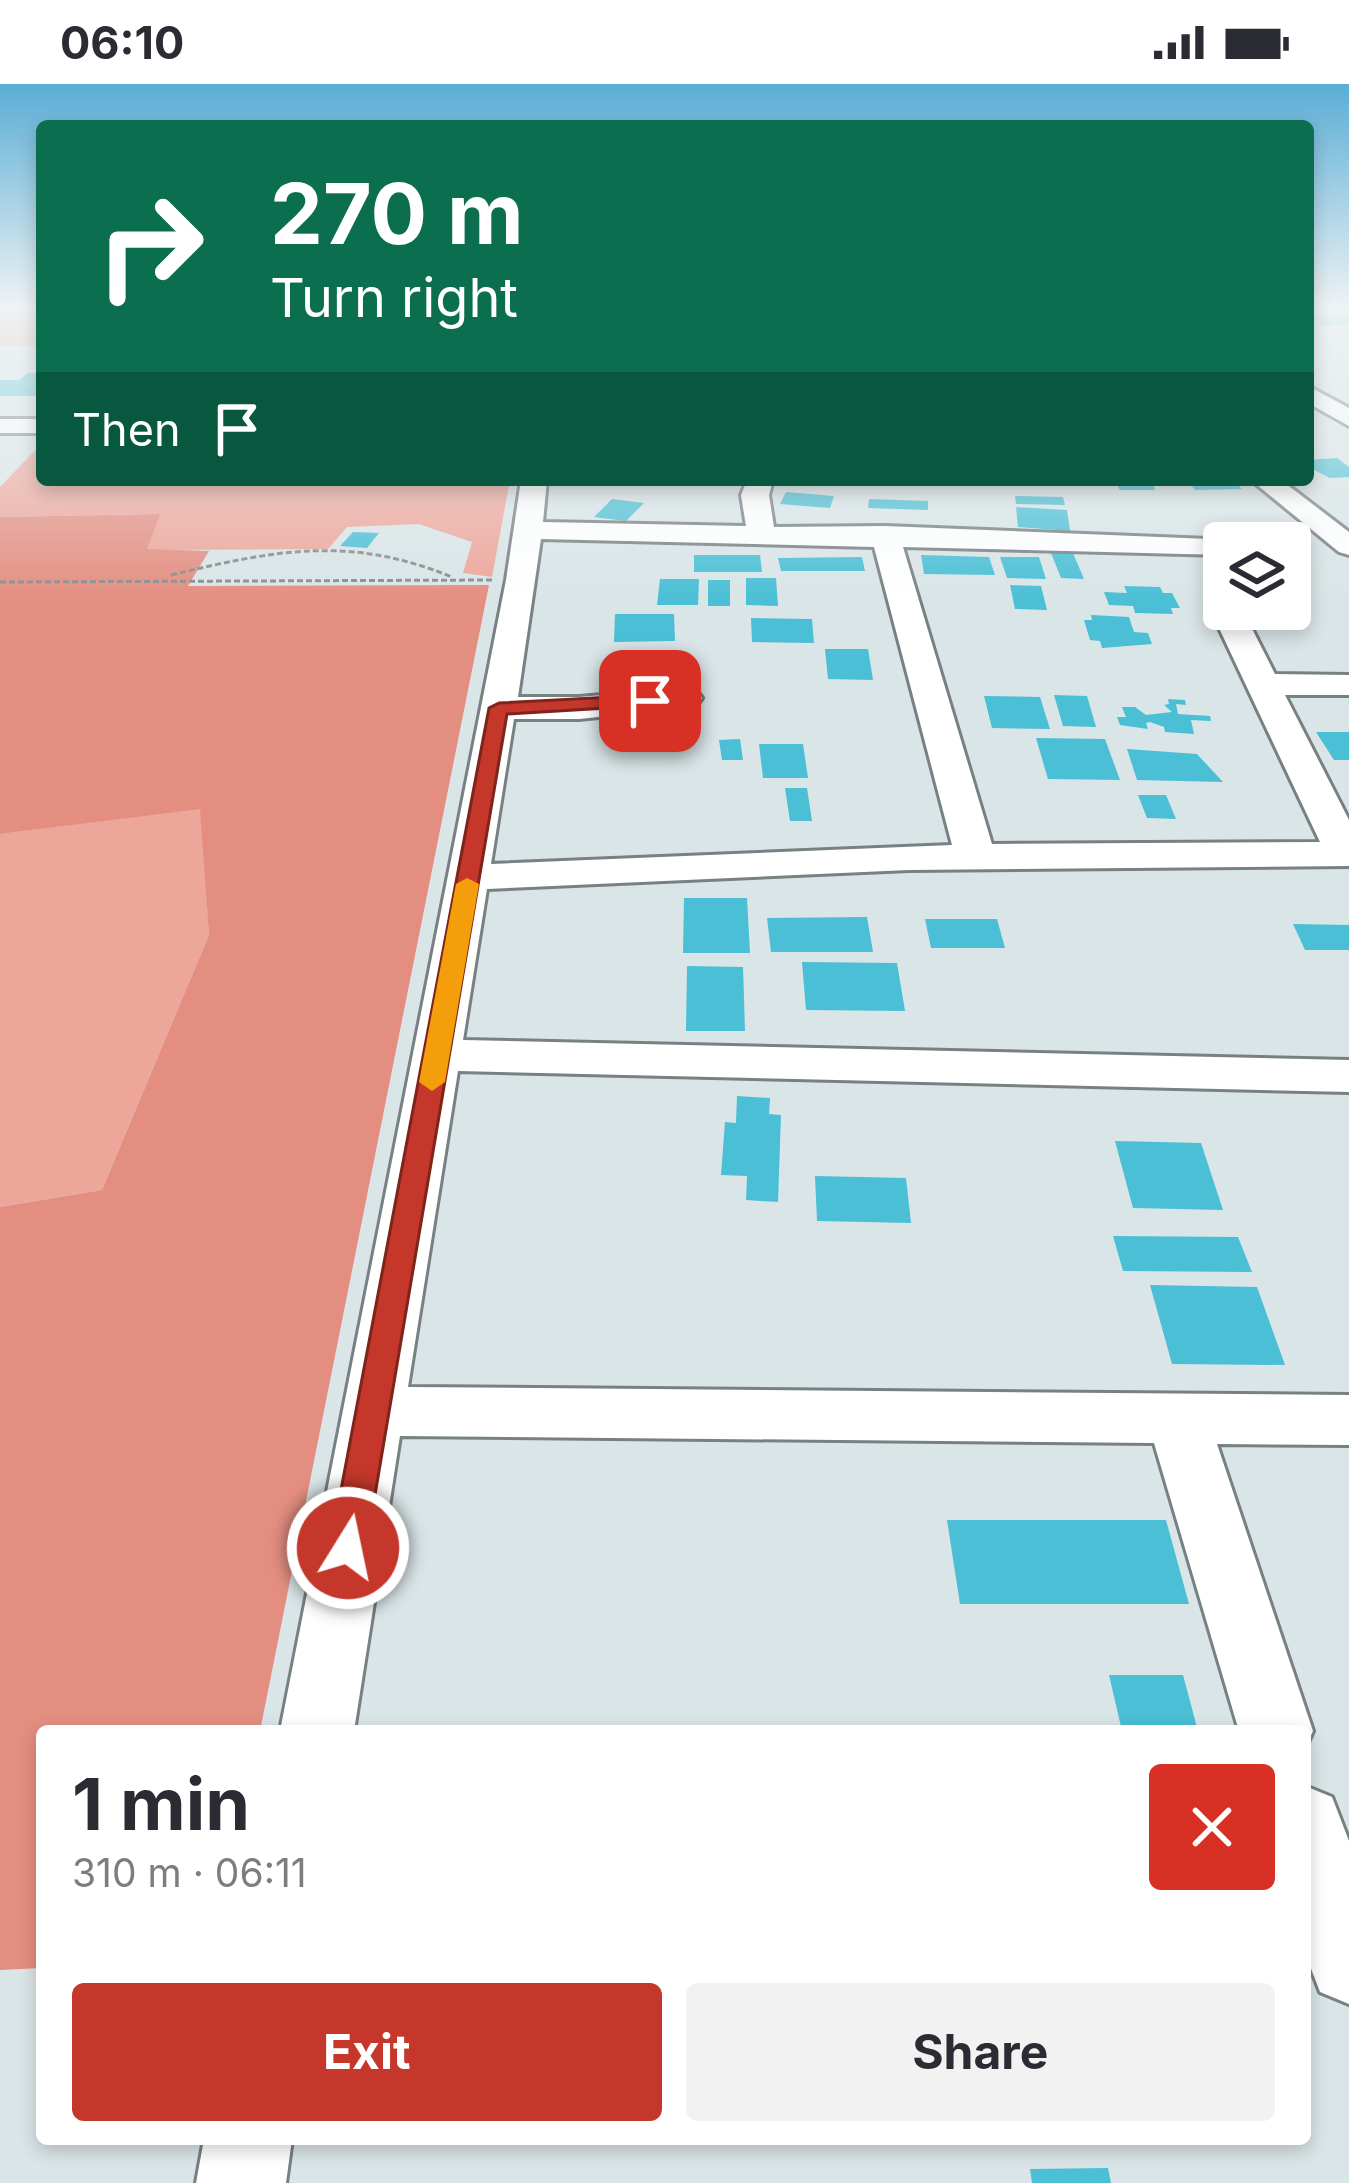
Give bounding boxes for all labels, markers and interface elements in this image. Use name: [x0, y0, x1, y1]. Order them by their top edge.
text: 06:10: [60, 15, 184, 70]
text: 270 m: [270, 163, 524, 264]
icon: right: [72, 168, 228, 324]
text: Turn right: [270, 265, 518, 330]
icon: arrive: [204, 396, 270, 462]
text: Then: [72, 402, 180, 457]
map controls: [1203, 522, 1311, 630]
button: layers: [1203, 522, 1311, 630]
pin: [599, 650, 701, 752]
icon: arrive: [617, 668, 683, 734]
position arrow: [285, 1485, 411, 1611]
text: 1 min: [72, 1760, 250, 1847]
button: close: [1149, 1764, 1275, 1890]
text: 310 m · 06:11: [72, 1849, 307, 1896]
button: Exit: [72, 1983, 662, 2121]
button: Share: [686, 1983, 1275, 2121]

